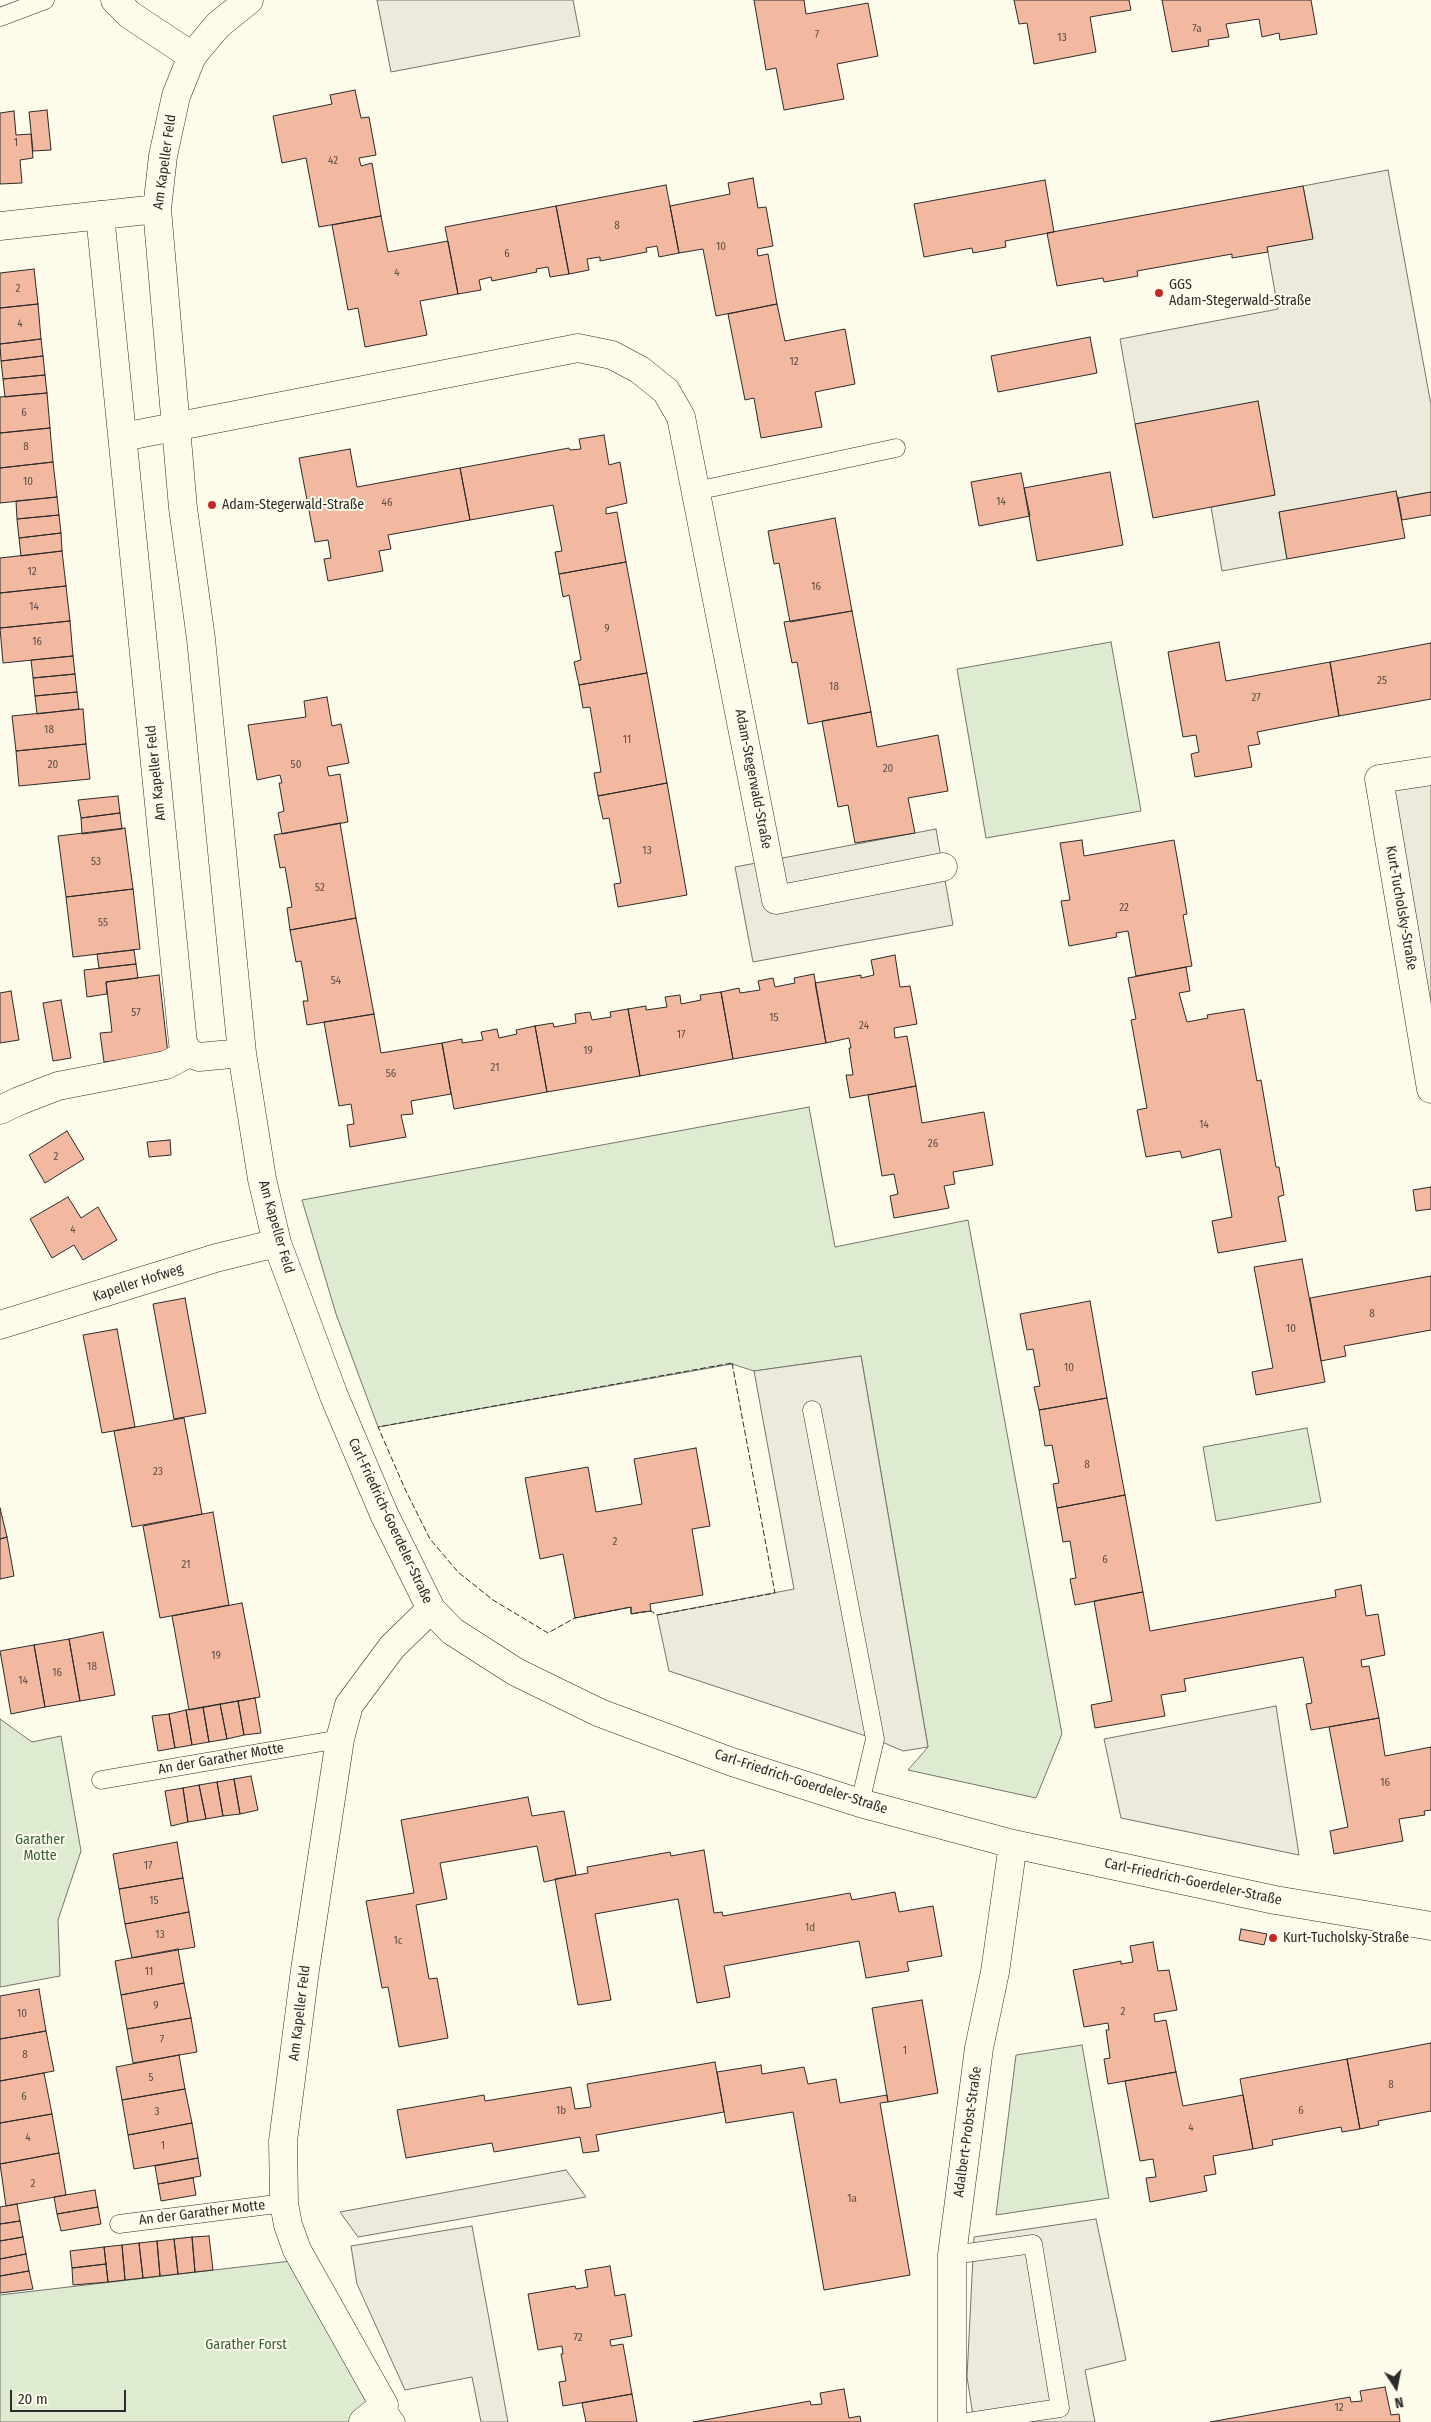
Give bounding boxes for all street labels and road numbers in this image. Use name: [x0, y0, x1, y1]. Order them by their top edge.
street label: Am Kapeller Feld: [150, 113, 180, 211]
street label: Adam-Stegerwald-Straße: [731, 708, 775, 850]
street label: Am Kapeller Feld: [143, 724, 169, 822]
street label: Kurt-Tucholsky-Straße: [1382, 844, 1420, 972]
street label: Am Kapeller Feld: [255, 1179, 297, 1275]
street label: Kapeller Hofweg: [91, 1261, 185, 1305]
street label: Carl-Friedrich-Goerdeler-Straße: [344, 1435, 436, 1607]
street label: An der Garather Motte: [157, 1740, 285, 1778]
street label: Carl-Friedrich-Goerdeler-Straße: [712, 1746, 890, 1818]
street label: Carl-Friedrich-Goerdeler-Straße: [1103, 1855, 1283, 1909]
street label: Am Kapeller Feld: [286, 1964, 314, 2062]
street label: Adalbert-Probst-Straße: [951, 2066, 985, 2198]
street label: An der Garather Motte: [138, 2197, 266, 2229]

